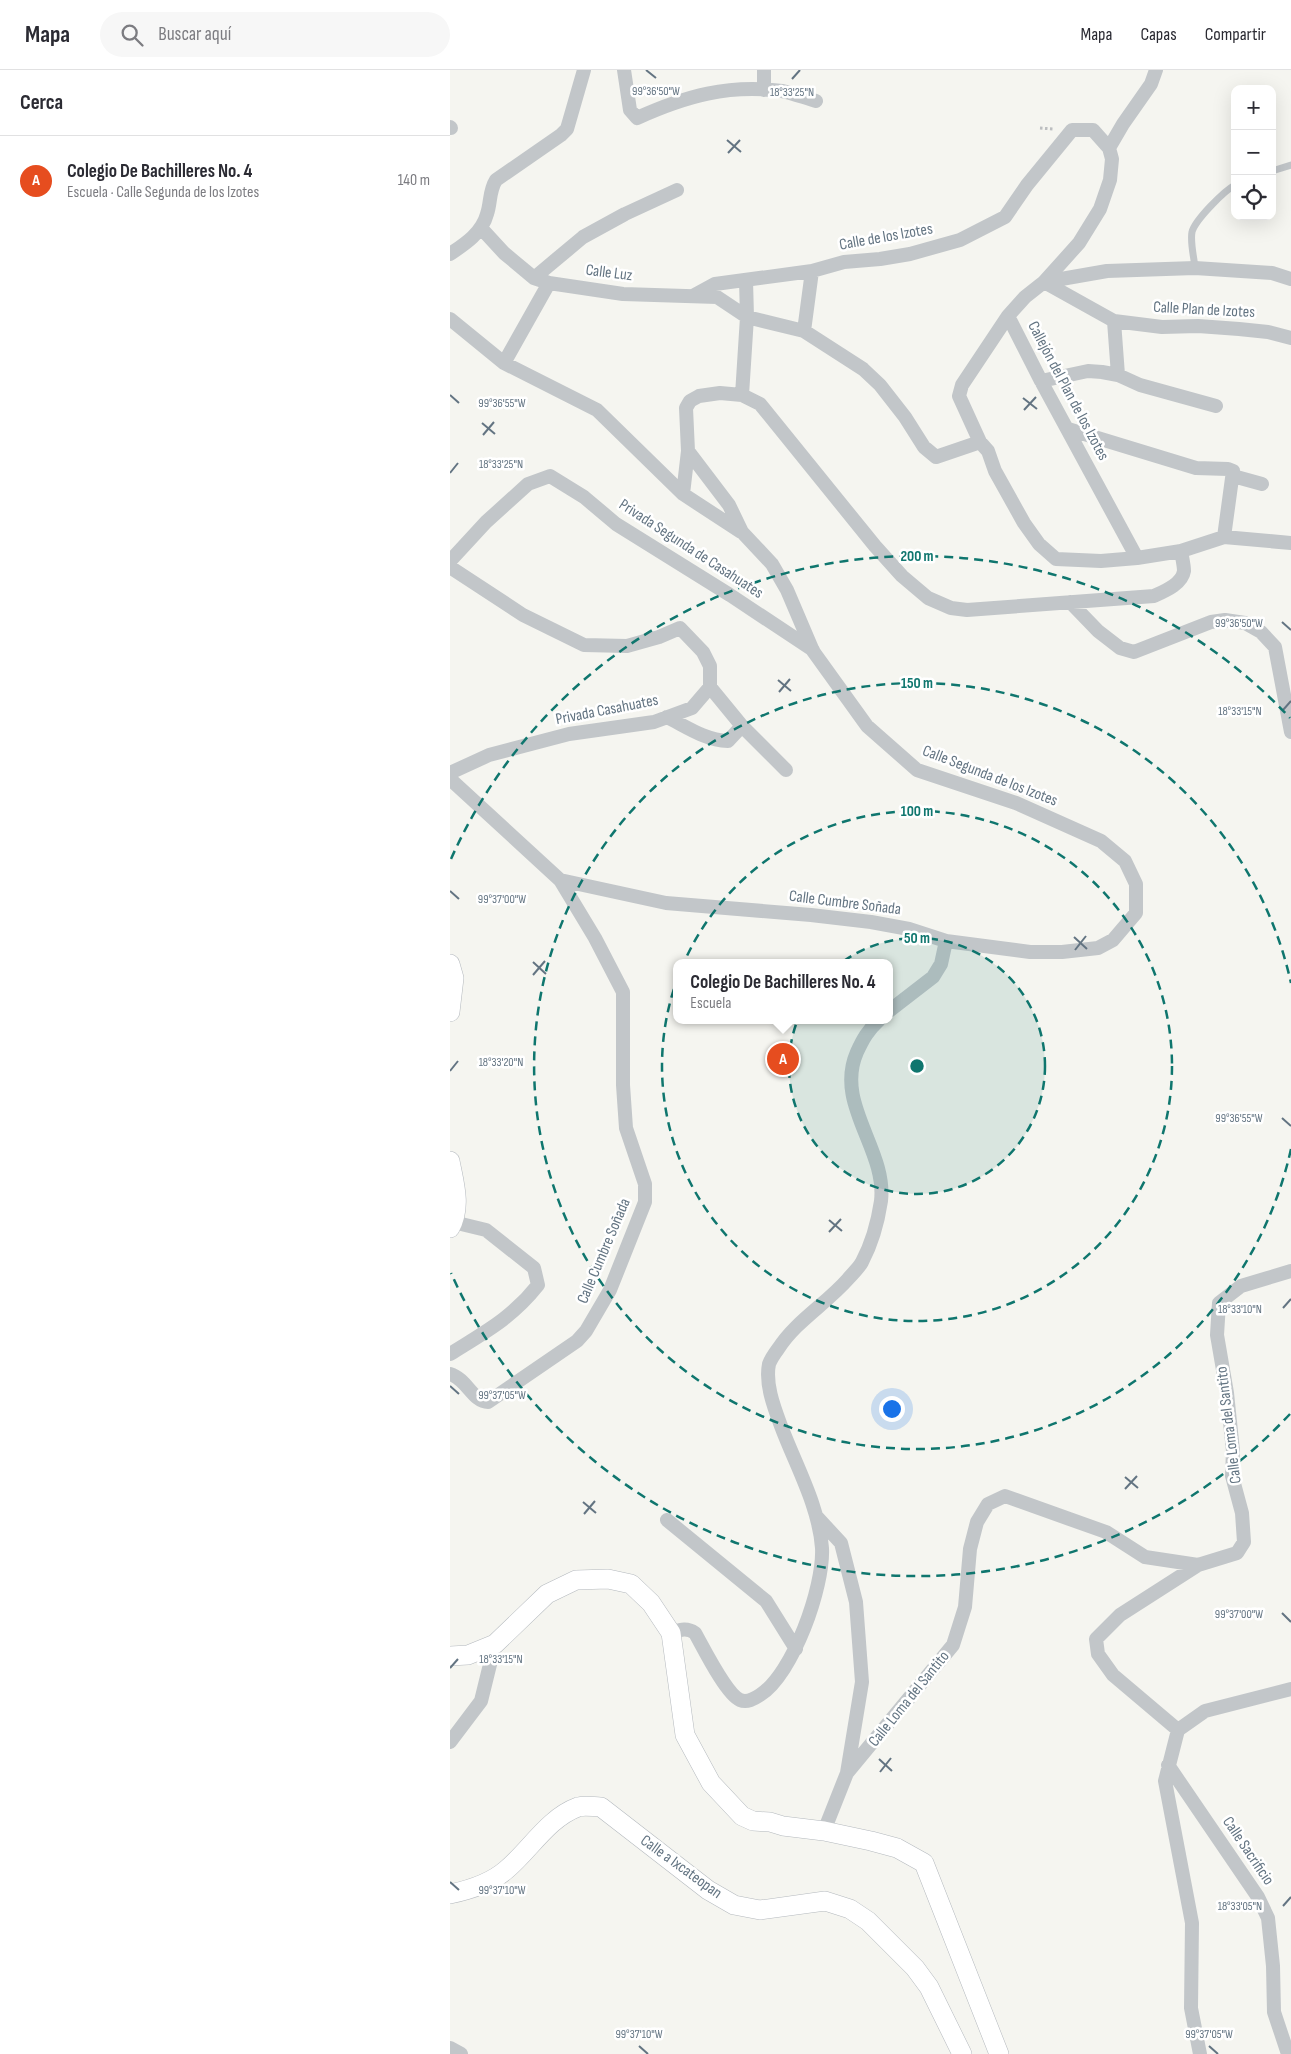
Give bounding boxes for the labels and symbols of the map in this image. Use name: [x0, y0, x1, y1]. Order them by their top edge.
text: 99°36'50"W: [632, 84, 680, 99]
text: 18°33'25"N: [770, 85, 814, 100]
street label: Calle de los Izotes: [838, 219, 934, 255]
street label: Calle Luz: [585, 261, 634, 285]
street label: Calle Plan de Izotes: [1153, 298, 1256, 322]
street label: Callejón del Plan de los Izotes: [1023, 318, 1113, 464]
text: 99°36'55"W: [478, 396, 526, 411]
text: 18°33'25"N: [479, 457, 523, 472]
street label: Privada Segunda de Casahuates: [615, 495, 767, 603]
text: 200 m: [900, 547, 934, 566]
text: 99°36'50"W: [1215, 616, 1263, 631]
text: 150 m: [901, 674, 933, 693]
street label: Privada Casahuates: [554, 691, 660, 729]
text: 18°33'15"N: [1218, 704, 1262, 719]
street label: Calle Segunda de los Izotes: [920, 742, 1060, 811]
text: 100 m: [901, 802, 933, 821]
street label: Calle Cumbre Soñada: [788, 887, 902, 919]
text: 99°37'00"W: [478, 892, 526, 907]
text: 50 m: [904, 929, 930, 948]
pin: A: [767, 1040, 799, 1078]
text: 18°33'20"N: [479, 1055, 523, 1070]
centre of rings: [908, 1057, 926, 1075]
text: 99°36'55"W: [1215, 1111, 1263, 1126]
street label: Calle Cumbre Soñada: [573, 1196, 635, 1306]
text: 18°33'10"N: [1218, 1302, 1262, 1317]
street label: Calle Loma del Santito: [1212, 1365, 1246, 1485]
text: 99°37'05"W: [478, 1388, 526, 1403]
your location: [879, 1396, 905, 1422]
text: 99°37'00"W: [1215, 1607, 1263, 1622]
street label: Calle Loma del Santito: [865, 1647, 953, 1751]
text: 18°33'15"N: [479, 1652, 523, 1667]
street label: Calle Sacrificio: [1218, 1813, 1278, 1889]
street label: Calle a Ixcateopan: [637, 1831, 725, 1903]
text: 99°37'10"W: [478, 1883, 526, 1898]
text: 18°33'05"N: [1218, 1899, 1262, 1914]
text: 99°37'10"W: [615, 2027, 663, 2042]
text: 99°37'05"W: [1185, 2027, 1233, 2042]

